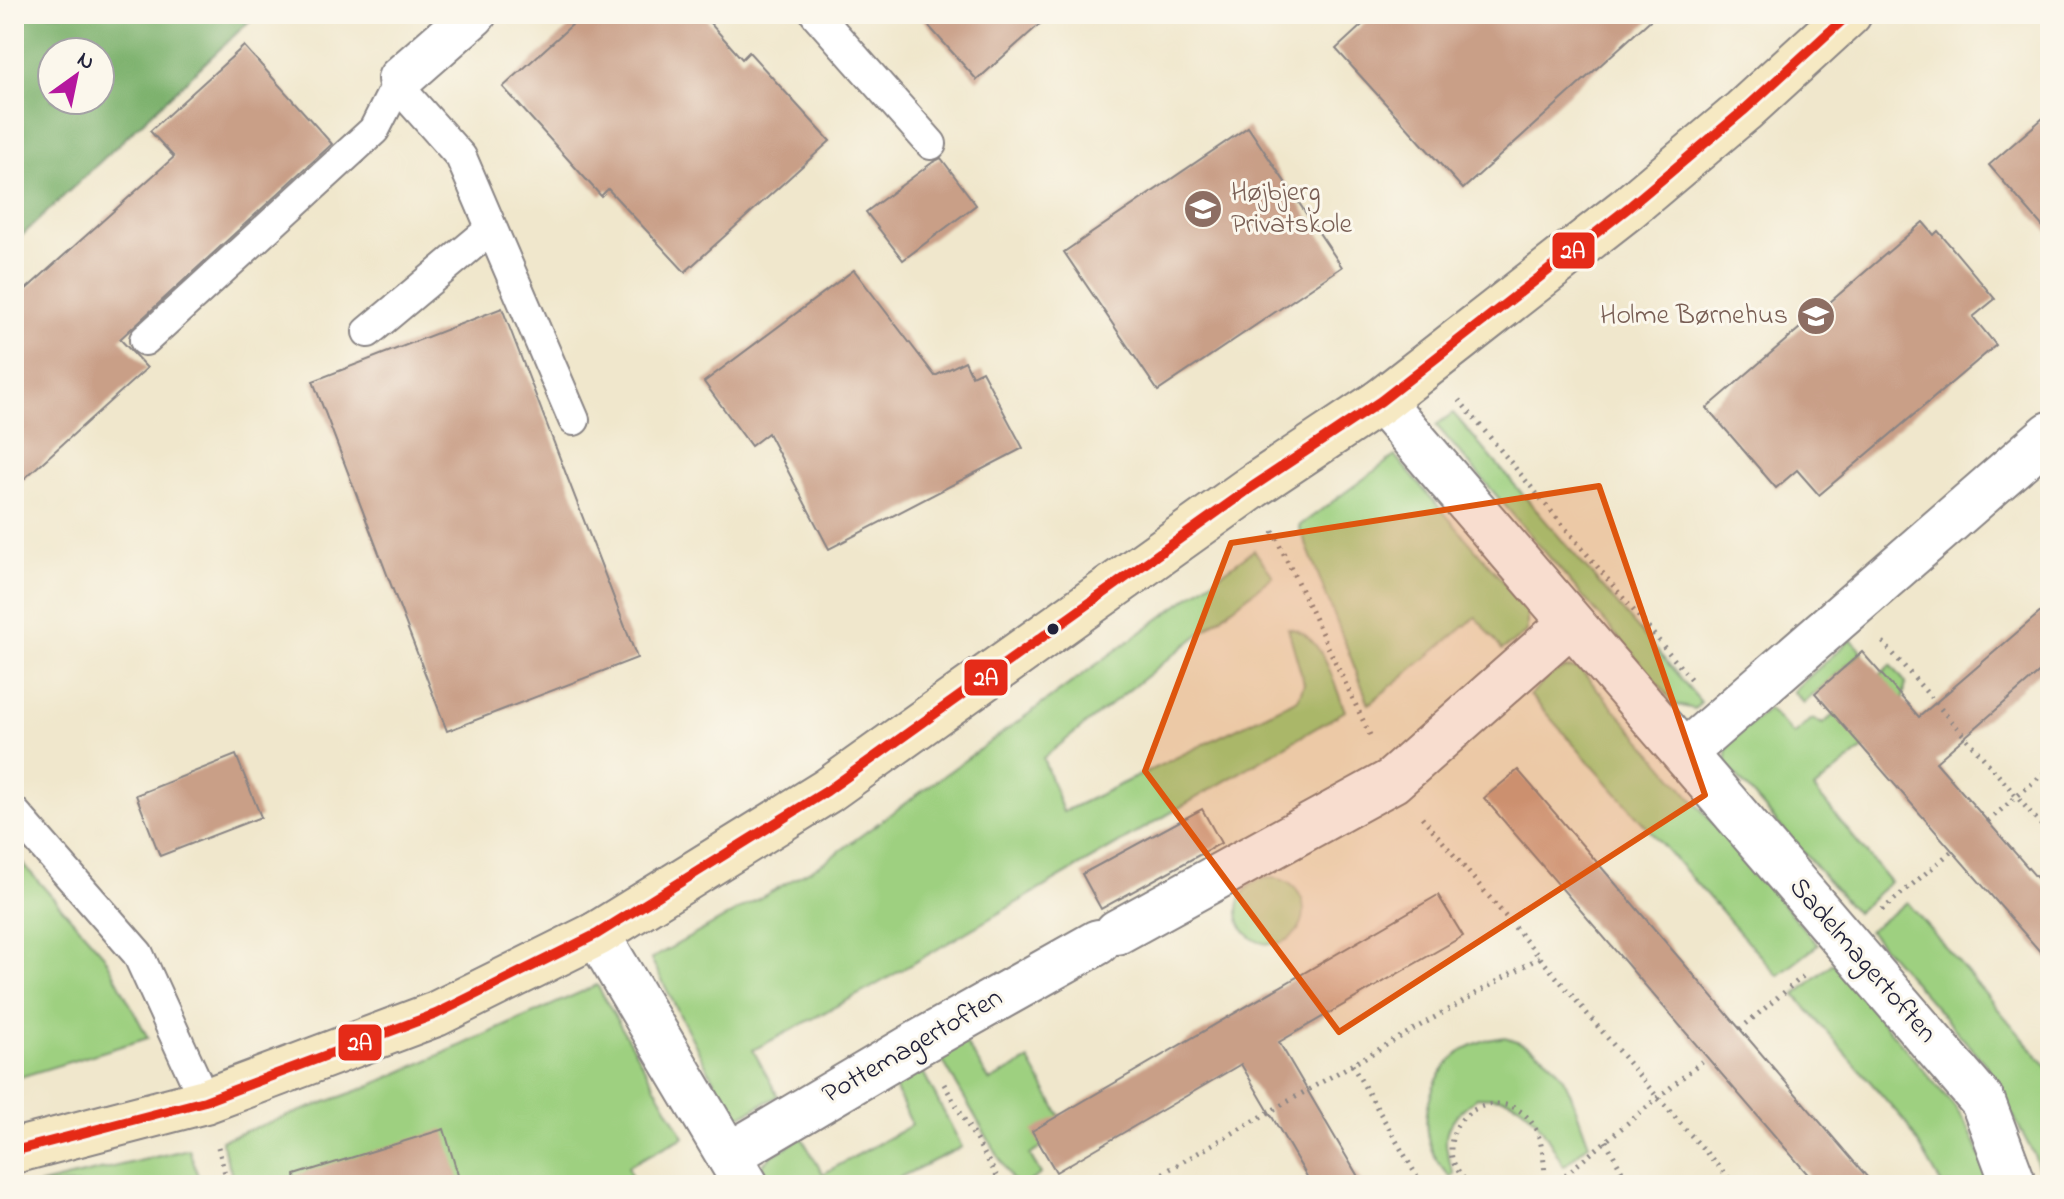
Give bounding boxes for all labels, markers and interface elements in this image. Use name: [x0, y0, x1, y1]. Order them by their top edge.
north arrow: [36, 36, 116, 116]
text: N: [70, 44, 100, 79]
place label: Højbjerg Privatskole: [1231, 173, 1353, 246]
school or university icon: Højbjerg Privatskole: [1182, 188, 1224, 230]
line badge: 2A: [1551, 231, 1596, 270]
text: 2A: [1560, 237, 1585, 269]
school or university icon: Holme Børnehus: [1795, 295, 1837, 337]
place label: Holme Børnehus: [1600, 296, 1788, 337]
unlabelled marker: [1045, 621, 1061, 637]
line badge: 2A: [963, 658, 1009, 697]
text: 2A: [973, 664, 998, 696]
street label: Sadelmagertoften: [1778, 869, 1946, 1053]
street label: Pottemagertoften: [815, 979, 1011, 1115]
line badge: 2A: [337, 1023, 383, 1062]
text: 2A: [347, 1029, 372, 1061]

